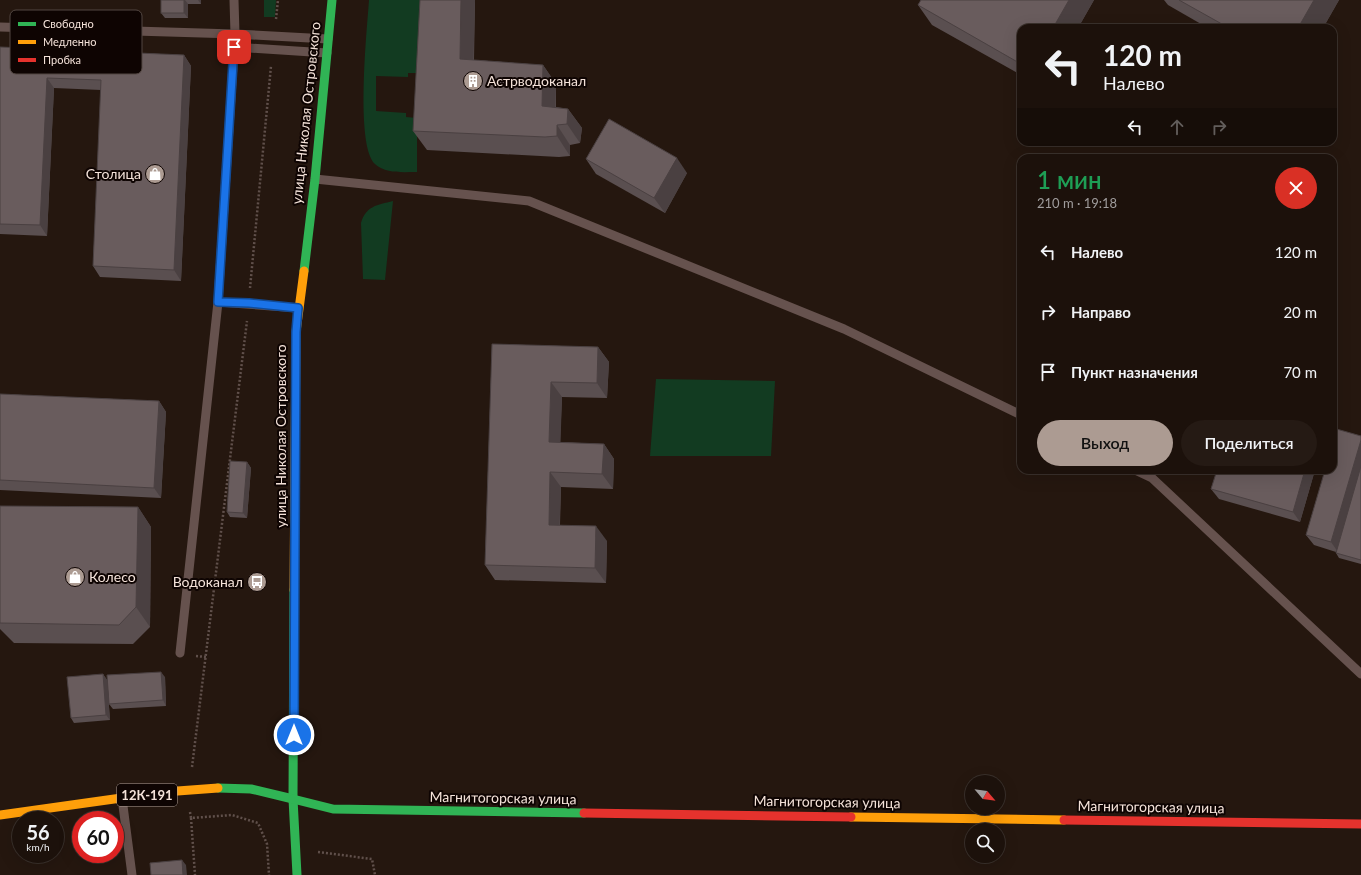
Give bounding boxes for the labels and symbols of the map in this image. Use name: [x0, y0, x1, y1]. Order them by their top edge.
legend: [10, 10, 142, 74]
text: Свободно: [43, 17, 94, 30]
street label: улица Николая Островского: [287, 21, 324, 205]
pin: [217, 30, 251, 64]
text: Медленно: [43, 35, 96, 48]
text: Пробка: [43, 53, 81, 66]
building icon: Астрводоканал: [462, 70, 484, 92]
place label: Астрводоканал: [487, 72, 586, 89]
shop icon: Столица: [144, 163, 166, 185]
place label: Столица: [86, 165, 141, 182]
street label: улица Николая Островского: [272, 344, 289, 528]
shop icon: Колесо: [64, 566, 86, 588]
place label: Колесо: [89, 568, 136, 585]
bus stop icon: Водоканал: [246, 571, 268, 593]
place label: Водоканал: [173, 573, 243, 590]
position arrow: [273, 714, 315, 756]
north arrow: [965, 775, 1005, 815]
road number: 12К-191: [117, 784, 177, 806]
street label: Магнитогорская улица: [429, 788, 577, 807]
street label: Магнитогорская улица: [753, 792, 901, 811]
street label: Магнитогорская улица: [1077, 797, 1225, 816]
speed limit sign: 60: [72, 811, 124, 863]

